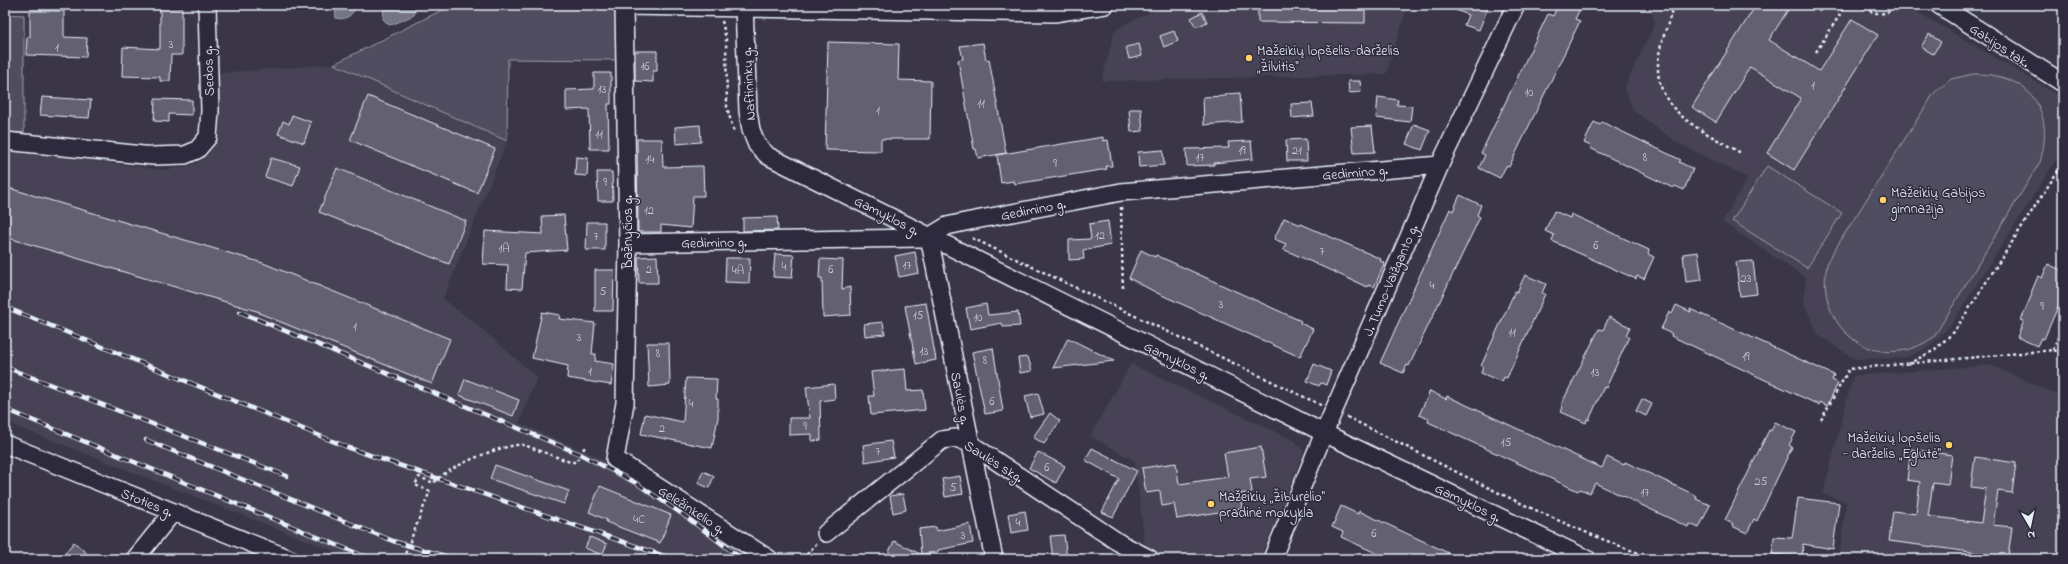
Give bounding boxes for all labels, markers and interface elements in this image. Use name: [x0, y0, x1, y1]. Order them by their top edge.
street label: Gabijos tak.: [1965, 19, 2034, 74]
house number: 3: [169, 36, 174, 54]
house number: 1: [55, 39, 59, 57]
place label: Mažeikių lopšelis-darželis „Žilvitis“: [1257, 41, 1400, 78]
street label: Sedos g.: [198, 45, 222, 96]
street label: Naftininkų g.: [737, 47, 763, 121]
marker: Mažeikių lopšelis-darželis „Žilvitis“: [1244, 53, 1254, 63]
house number: 16: [640, 58, 650, 76]
house number: 1: [1811, 77, 1815, 95]
house number: 13: [598, 81, 606, 99]
house number: 10: [1524, 84, 1534, 102]
house number: 11: [977, 95, 985, 113]
house number: 1: [876, 102, 880, 120]
house number: 11: [595, 126, 603, 144]
house number: 19: [1238, 142, 1246, 160]
house number: 21: [1292, 142, 1302, 160]
house number: 17: [1196, 149, 1204, 167]
house number: 8: [1643, 149, 1648, 167]
house number: 14: [646, 151, 654, 169]
house number: 9: [1053, 155, 1057, 173]
street label: Gedimino g.: [1322, 160, 1389, 188]
house number: 9: [603, 174, 607, 192]
place label: Mažeikių Gabijos gimnazija: [1890, 183, 1985, 221]
street label: Gamyklos g.: [850, 191, 923, 243]
street label: Gedimino g.: [999, 194, 1068, 228]
street label: Bažnyčios g.: [618, 195, 640, 270]
marker: Mažeikių Gabijos gimnazija: [1878, 195, 1888, 205]
house number: 12: [644, 202, 654, 220]
street label: J. Tumo-Vaižganto g.: [1358, 221, 1425, 340]
house number: 12: [1095, 227, 1105, 245]
house number: 7: [594, 228, 599, 246]
street label: Gedimino g.: [681, 232, 747, 256]
house number: 6: [1593, 237, 1599, 255]
house number: 1A: [498, 240, 510, 258]
house number: 7: [1320, 243, 1325, 261]
house number: 17: [903, 257, 911, 275]
house number: 4: [782, 258, 787, 276]
house number: 2: [646, 261, 652, 279]
house number: 6: [828, 261, 834, 279]
house number: 4A: [732, 262, 744, 280]
house number: 23: [1741, 270, 1752, 288]
house number: 4: [1430, 277, 1435, 295]
house number: 5: [600, 283, 607, 301]
house number: 3: [1219, 296, 1224, 314]
house number: 9: [2040, 298, 2044, 316]
house number: 15: [913, 307, 923, 325]
house number: 10: [973, 309, 983, 327]
house number: 1: [353, 318, 357, 336]
house number: 11: [1508, 324, 1516, 342]
house number: 3: [577, 329, 582, 347]
street label: Gamyklos g.: [1140, 336, 1213, 387]
house number: 13: [920, 343, 928, 361]
house number: 8: [656, 345, 661, 363]
house number: 19: [1742, 348, 1750, 366]
house number: 8: [983, 352, 988, 370]
house number: 1: [588, 363, 592, 381]
house number: 13: [1591, 364, 1599, 382]
street label: Saulės g.: [943, 370, 975, 427]
house number: 6: [989, 393, 995, 411]
house number: 4: [689, 395, 694, 413]
house number: 9: [803, 418, 807, 436]
house number: 2: [659, 420, 665, 438]
place label: Mažeikių lopšelis - darželis „Eglutė“: [1843, 428, 1942, 466]
house number: 15: [1501, 434, 1511, 452]
street label: Saulės skg.: [959, 436, 1027, 490]
marker: Mažeikių lopšelis - darželis „Eglutė“: [1944, 440, 1954, 450]
house number: 7: [876, 443, 881, 461]
house number: 6: [1044, 459, 1050, 477]
house number: 25: [1755, 473, 1768, 491]
street label: Gamyklos g.: [1431, 478, 1504, 529]
house number: 5: [950, 479, 957, 497]
street label: Geležinkelio g.: [653, 481, 729, 541]
street label: Stoties g.: [117, 483, 176, 524]
house number: 17: [1641, 484, 1649, 502]
place label: Mažeikių „Žiburėlio“ pradinė mokykla: [1219, 487, 1326, 525]
marker: Mažeikių „Žiburėlio“ pradinė mokykla: [1206, 499, 1216, 509]
north arrow: [2010, 506, 2050, 546]
house number: 4C: [633, 511, 645, 529]
house number: 4: [1016, 514, 1021, 532]
house number: 6: [1371, 525, 1377, 543]
text: N: [2026, 526, 2036, 543]
house number: 3: [961, 527, 966, 545]

